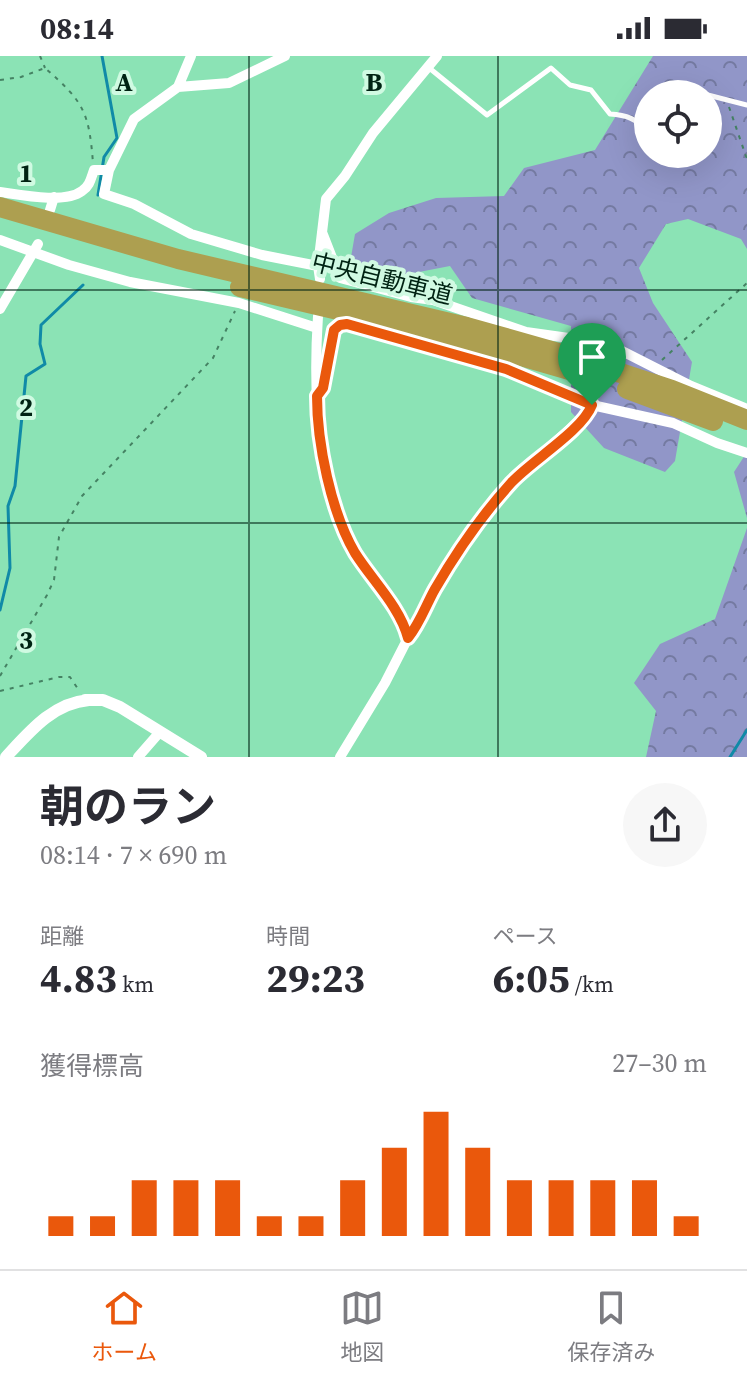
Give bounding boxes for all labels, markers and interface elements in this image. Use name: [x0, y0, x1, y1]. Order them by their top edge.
text: 08:14: [40, 8, 114, 49]
text: A: [115, 64, 133, 100]
text: B: [366, 64, 383, 100]
map controls: [634, 80, 722, 168]
button: locate: [634, 80, 722, 168]
text: 1: [19, 155, 33, 191]
street label: 中央自動車道: [308, 245, 456, 312]
pin: [558, 323, 626, 405]
icon: arrive: [570, 335, 614, 379]
text: 2: [19, 389, 33, 425]
text: 3: [19, 622, 33, 658]
text: 朝のラン: [40, 776, 216, 837]
button: share: [623, 783, 707, 867]
text: 08:14 · 7 × 690 m: [40, 837, 227, 873]
text: 距離: [40, 921, 84, 951]
text: 時間: [266, 921, 310, 951]
text: ペース: [493, 921, 558, 951]
text: 4.83: [40, 951, 117, 1005]
text: 29:23: [266, 951, 365, 1005]
text: 6:05: [493, 951, 570, 1005]
text: km: [117, 969, 154, 999]
text: /km: [570, 969, 614, 999]
text: 27–30 m: [612, 1045, 707, 1081]
text: 獲得標高: [40, 1048, 144, 1084]
tab: ホーム: [92, 1286, 157, 1367]
tab: 地図: [340, 1286, 384, 1367]
tab: 保存済み: [567, 1286, 655, 1367]

